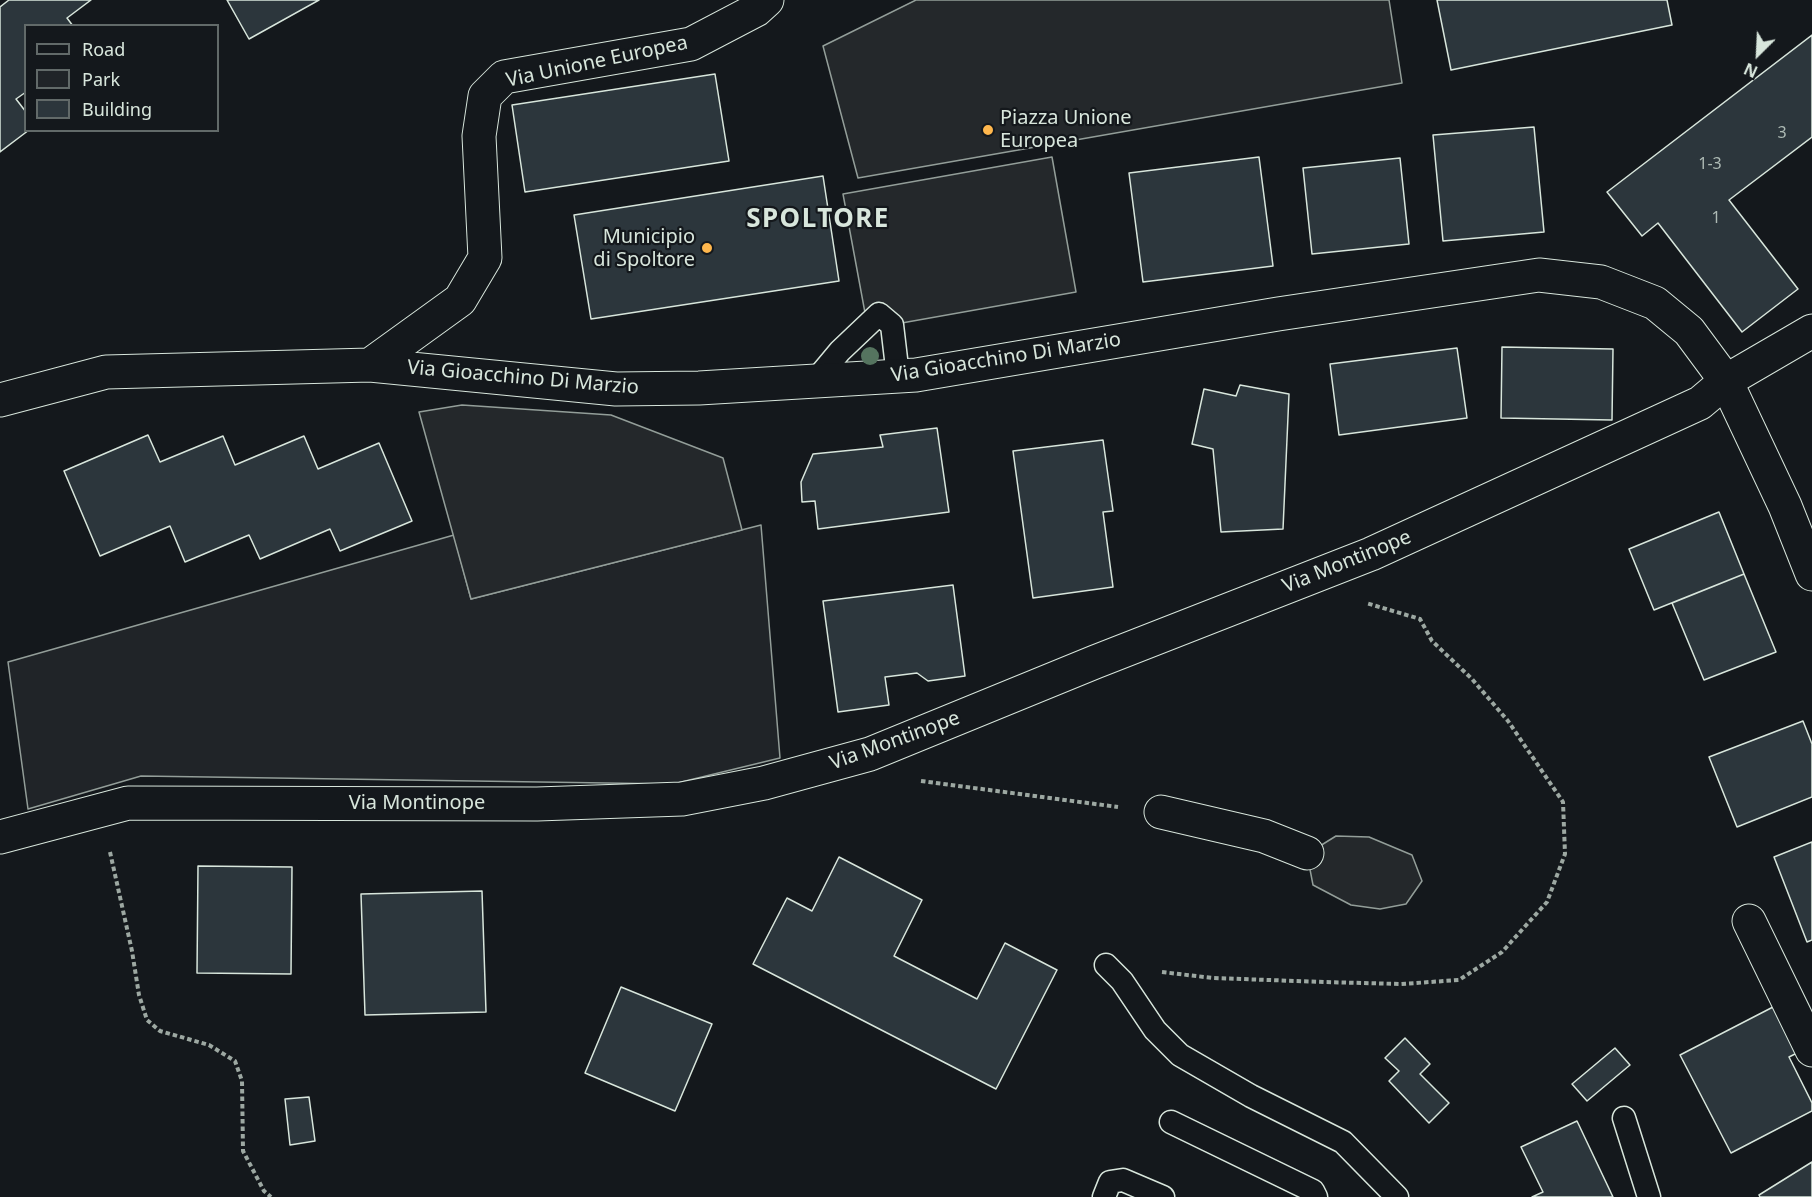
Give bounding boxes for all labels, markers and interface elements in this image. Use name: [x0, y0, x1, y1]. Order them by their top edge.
legend: [24, 24, 219, 132]
north arrow: [1728, 24, 1788, 84]
street label: Via Unione Europea: [504, 31, 690, 93]
text: Road: [82, 37, 125, 61]
text: N: [1740, 58, 1761, 83]
text: Park: [82, 67, 120, 91]
text: Building: [82, 97, 152, 121]
place label: Piazza Unione Europea: [1000, 106, 1132, 153]
marker: Piazza Unione Europea: [981, 123, 995, 137]
house number: 3: [1777, 123, 1787, 143]
house number: 1-3: [1698, 154, 1722, 174]
district label: SPOLTORE: [746, 204, 890, 236]
house number: 1: [1711, 208, 1721, 228]
place label: Municipio di Spoltore: [593, 225, 695, 272]
marker: Municipio di Spoltore: [700, 241, 714, 255]
street label: Via Gioacchino Di Marzio: [889, 328, 1123, 388]
street label: Via Gioacchino Di Marzio: [406, 356, 640, 400]
street label: Via Montinope: [1279, 525, 1415, 599]
street label: Via Montinope: [827, 706, 963, 776]
street label: Via Montinope: [349, 791, 485, 815]

